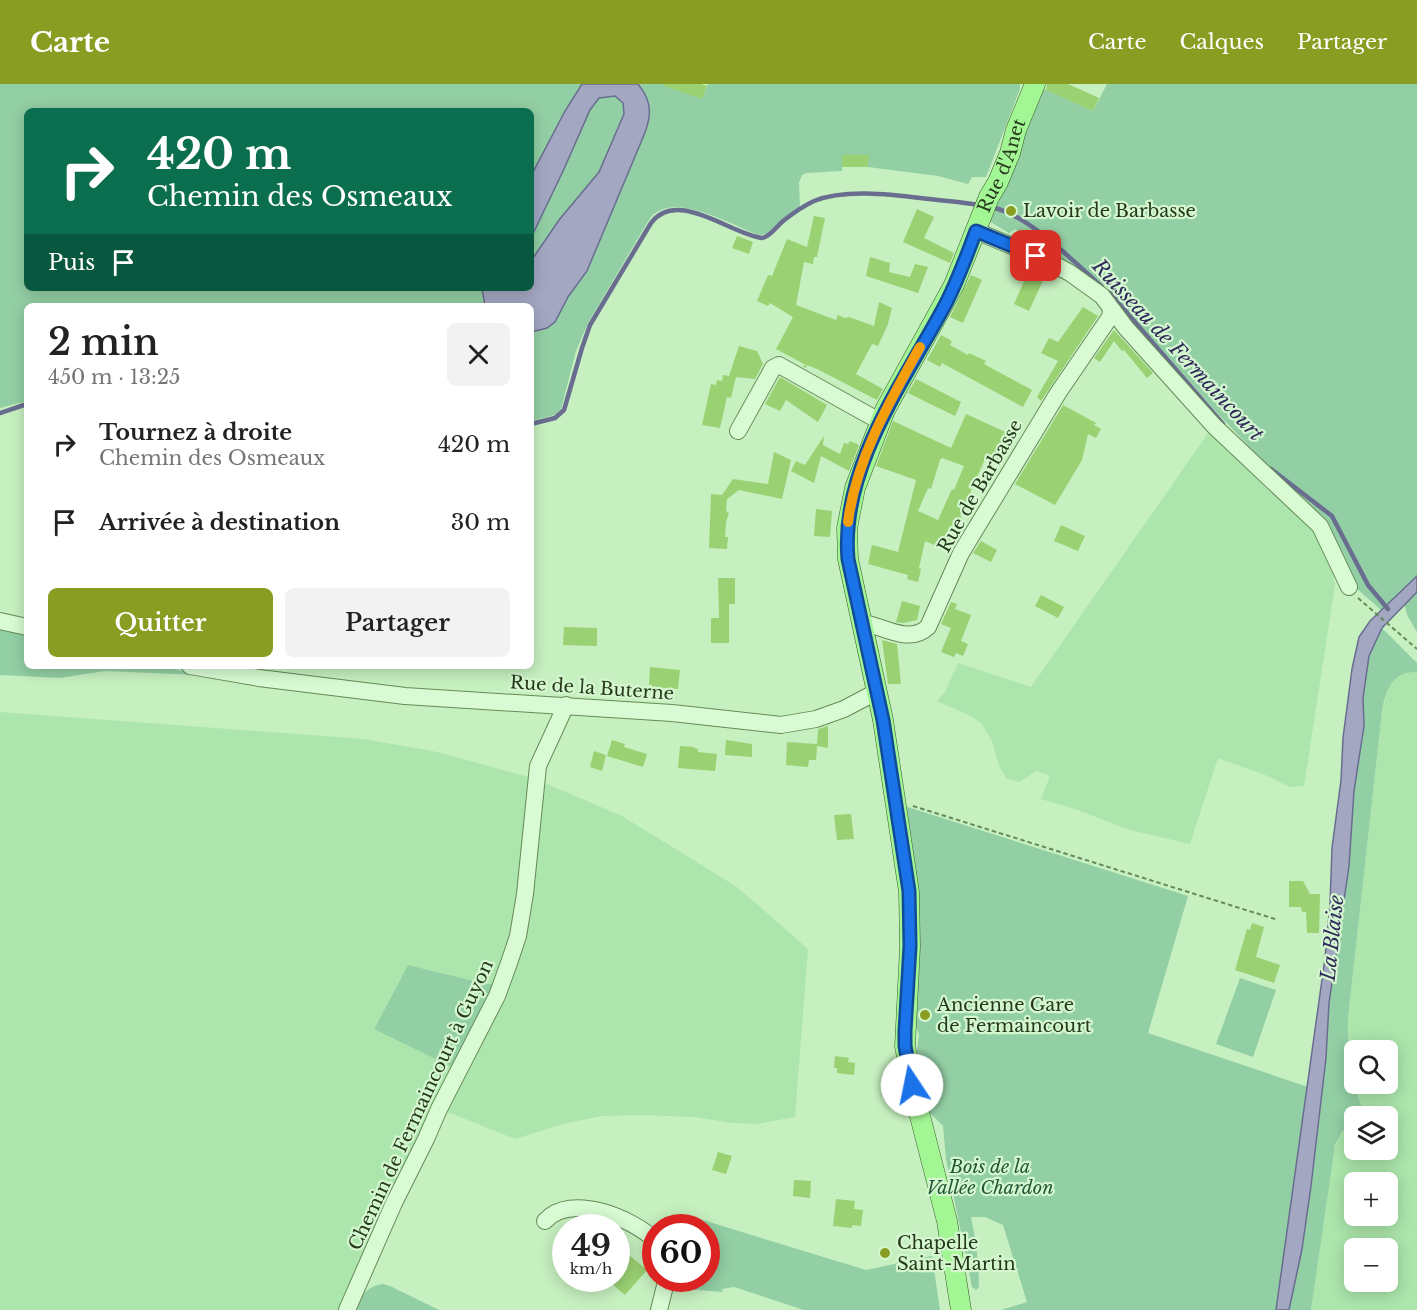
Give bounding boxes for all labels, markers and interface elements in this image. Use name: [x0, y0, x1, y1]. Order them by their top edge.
text: Carte: [30, 25, 110, 60]
text: Carte: [1088, 29, 1146, 55]
text: Calques: [1179, 29, 1264, 55]
text: Partager: [1297, 29, 1387, 55]
street label: Rue d'Anet: [973, 115, 1031, 216]
text: 420 m: [147, 128, 292, 180]
icon: right: [48, 132, 126, 210]
text: Chemin des Osmeaux: [147, 180, 453, 213]
place label: Lavoir de Barbasse: [1023, 200, 1196, 222]
marker: Lavoir de Barbasse: [1004, 204, 1018, 218]
pin: [1010, 230, 1061, 281]
icon: arrive: [1019, 239, 1052, 272]
icon: arrive: [107, 246, 140, 279]
text: Puis: [48, 249, 95, 276]
water label: Ruisseau de Fermaincourt: [1087, 253, 1269, 446]
text: 2 min: [48, 320, 159, 365]
button: close: [447, 323, 510, 386]
text: 450 m · 13:25: [48, 365, 180, 389]
street label: Rue de Barbasse: [933, 415, 1027, 557]
text: Tournez à droite: [99, 419, 292, 446]
icon: right: [48, 428, 81, 461]
text: 420 m: [438, 431, 510, 458]
text: Chemin des Osmeaux: [99, 446, 325, 470]
icon: arrive: [48, 506, 81, 539]
text: Arrivée à destination: [99, 509, 340, 536]
text: 30 m: [451, 509, 510, 536]
button: Quitter: [48, 588, 273, 657]
button: Partager: [285, 588, 510, 657]
street label: Rue de la Buterne: [509, 671, 675, 705]
water label: La Blaise: [1315, 894, 1348, 983]
street label: Chemin de Fermaincourt à Guyon: [344, 956, 498, 1254]
place label: Ancienne Gare de Fermaincourt: [936, 994, 1092, 1037]
marker: Ancienne Gare de Fermaincourt: [918, 1008, 932, 1022]
map controls: [1344, 1040, 1398, 1292]
button: search: [1344, 1040, 1398, 1094]
position arrow: [880, 1053, 944, 1117]
button: layers: [1344, 1106, 1398, 1160]
park label: Bois de la Vallée Chardon: [927, 1156, 1054, 1199]
button: +: [1344, 1172, 1398, 1226]
speed limit sign: 60: [642, 1214, 720, 1292]
text: 49: [571, 1227, 611, 1264]
place label: Chapelle Saint-Martin: [897, 1232, 1016, 1275]
button: −: [1344, 1238, 1398, 1292]
marker: Chapelle Saint-Martin: [878, 1246, 892, 1260]
text: km/h: [570, 1259, 612, 1278]

